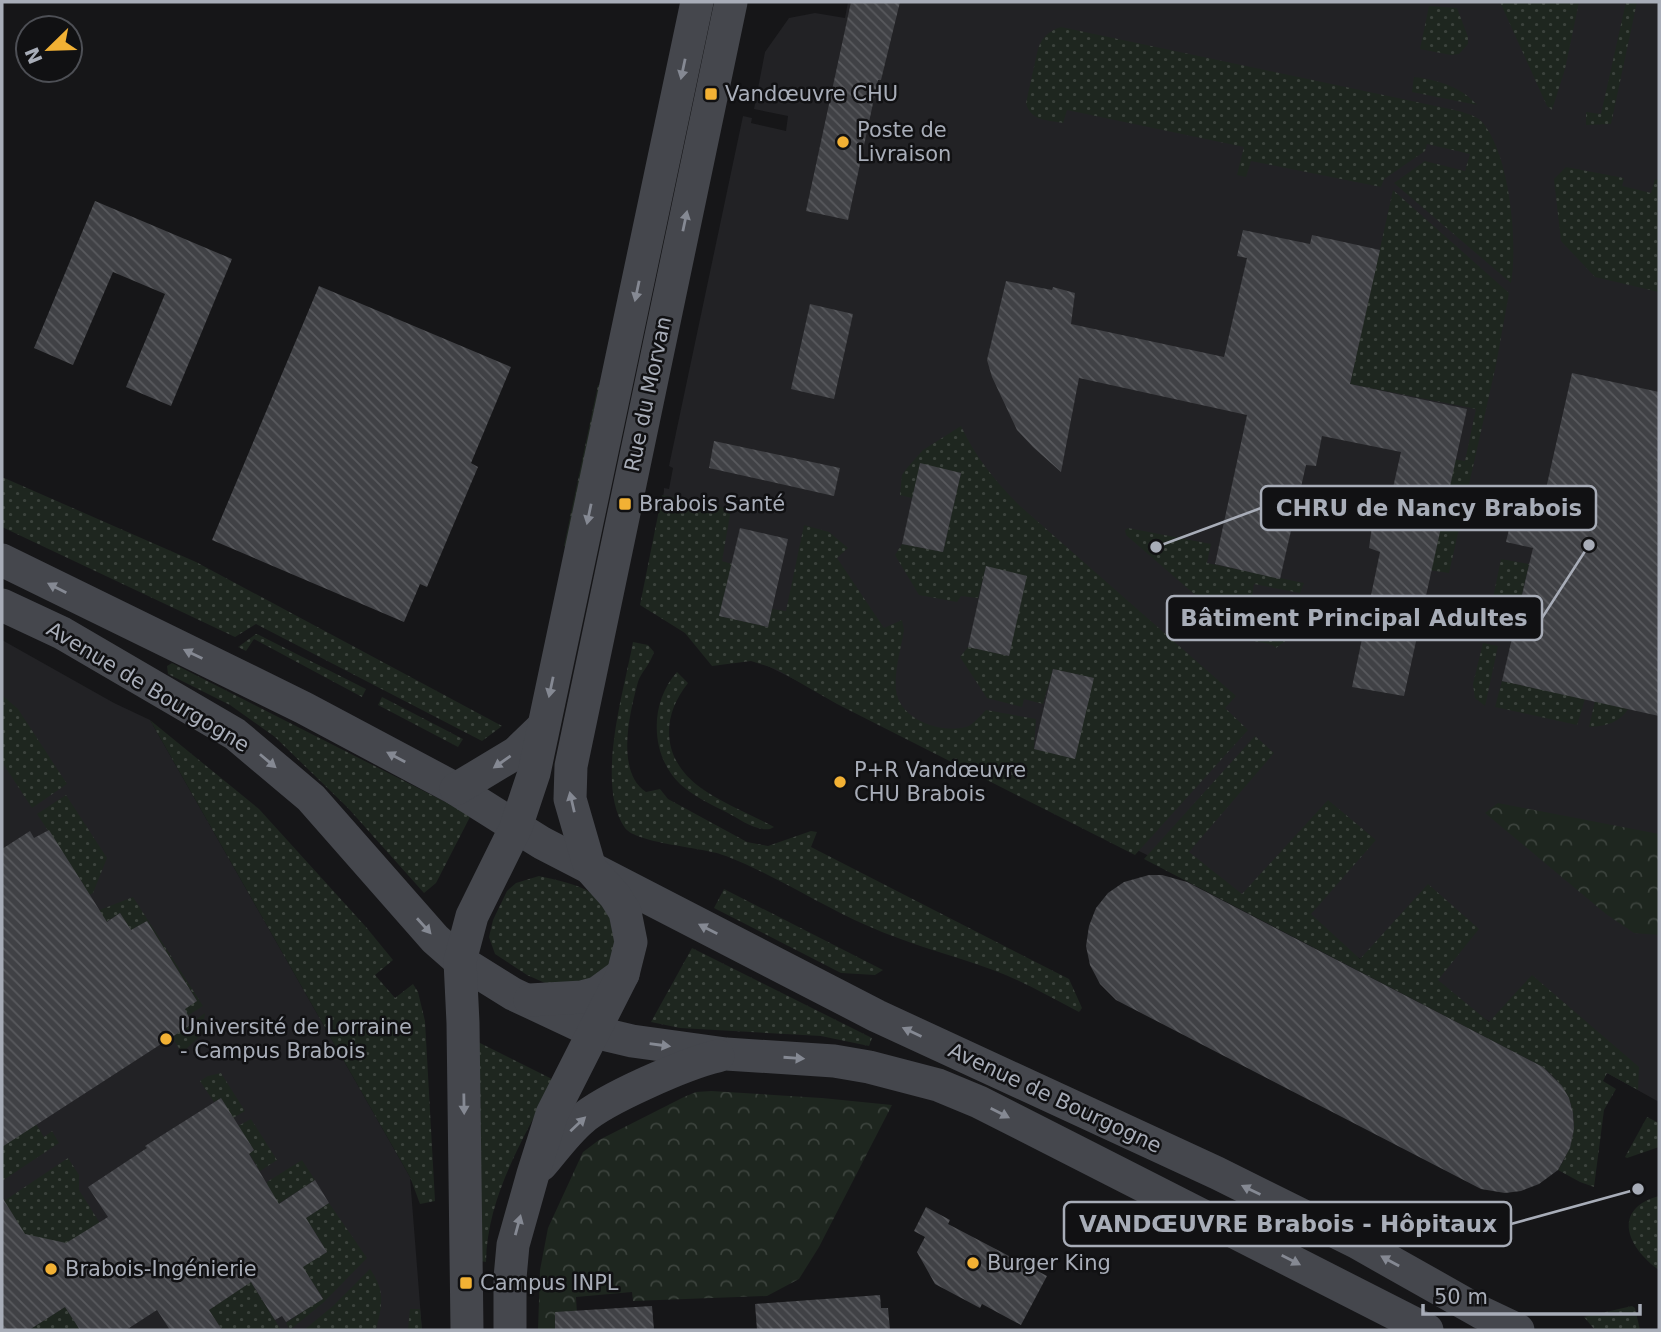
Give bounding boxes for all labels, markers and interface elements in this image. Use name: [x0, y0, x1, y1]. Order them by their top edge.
north arrow: [14, 14, 84, 84]
text: N: [20, 44, 47, 67]
one-way arrow: [677, 58, 688, 80]
place label: Vandœuvre CHU: [725, 82, 898, 106]
marker: Vandœuvre CHU: [703, 86, 719, 102]
place label: Poste de Livraison: [857, 118, 951, 166]
marker: Poste de Livraison: [835, 134, 851, 150]
one-way arrow: [679, 210, 690, 232]
one-way arrow: [631, 280, 642, 302]
street label: Rue du Morvan: [620, 314, 676, 474]
callout: CHRU de Nancy Brabois: [1261, 486, 1596, 530]
place label: Brabois Santé: [639, 492, 785, 516]
text: CHRU de Nancy Brabois: [1276, 495, 1582, 521]
marker: Brabois Santé: [617, 496, 633, 512]
one-way arrow: [584, 503, 595, 525]
one-way arrow: [47, 582, 67, 593]
callout: Bâtiment Principal Adultes: [1167, 596, 1542, 640]
text: Bâtiment Principal Adultes: [1180, 605, 1528, 631]
street label: Avenue de Bourgogne: [42, 617, 254, 757]
one-way arrow: [183, 649, 203, 660]
one-way arrow: [546, 676, 557, 698]
one-way arrow: [386, 751, 406, 762]
one-way arrow: [259, 753, 277, 769]
one-way arrow: [493, 755, 511, 769]
place label: P+R Vandœuvre CHU Brabois: [854, 758, 1026, 806]
marker: P+R Vandœuvre CHU Brabois: [832, 774, 848, 790]
one-way arrow: [566, 791, 577, 813]
one-way arrow: [416, 917, 432, 935]
one-way arrow: [698, 924, 718, 935]
place label: Université de Lorraine - Campus Brabois: [180, 1015, 412, 1063]
one-way arrow: [901, 1026, 922, 1037]
marker: Université de Lorraine - Campus Brabois: [158, 1031, 174, 1047]
street label: Avenue de Bourgogne: [945, 1038, 1165, 1158]
one-way arrow: [649, 1039, 671, 1050]
one-way arrow: [783, 1053, 805, 1064]
one-way arrow: [458, 1093, 470, 1115]
one-way arrow: [990, 1107, 1010, 1118]
one-way arrow: [569, 1116, 587, 1132]
one-way arrow: [1241, 1184, 1261, 1195]
callout: VANDŒUVRE Brabois - Hôpitaux: [1064, 1202, 1511, 1246]
text: VANDŒUVRE Brabois - Hôpitaux: [1079, 1211, 1497, 1237]
one-way arrow: [514, 1215, 524, 1236]
place label: Burger King: [987, 1251, 1111, 1275]
marker: Burger King: [965, 1255, 981, 1271]
one-way arrow: [1281, 1255, 1301, 1266]
one-way arrow: [1381, 1255, 1400, 1267]
place label: Brabois-Ingénierie: [65, 1257, 257, 1281]
marker: Brabois-Ingénierie: [43, 1261, 59, 1277]
place label: Campus INPL: [480, 1271, 619, 1295]
scale bar: [1423, 1272, 1640, 1316]
marker: Campus INPL: [458, 1275, 474, 1291]
text: 50 m: [1434, 1285, 1488, 1309]

